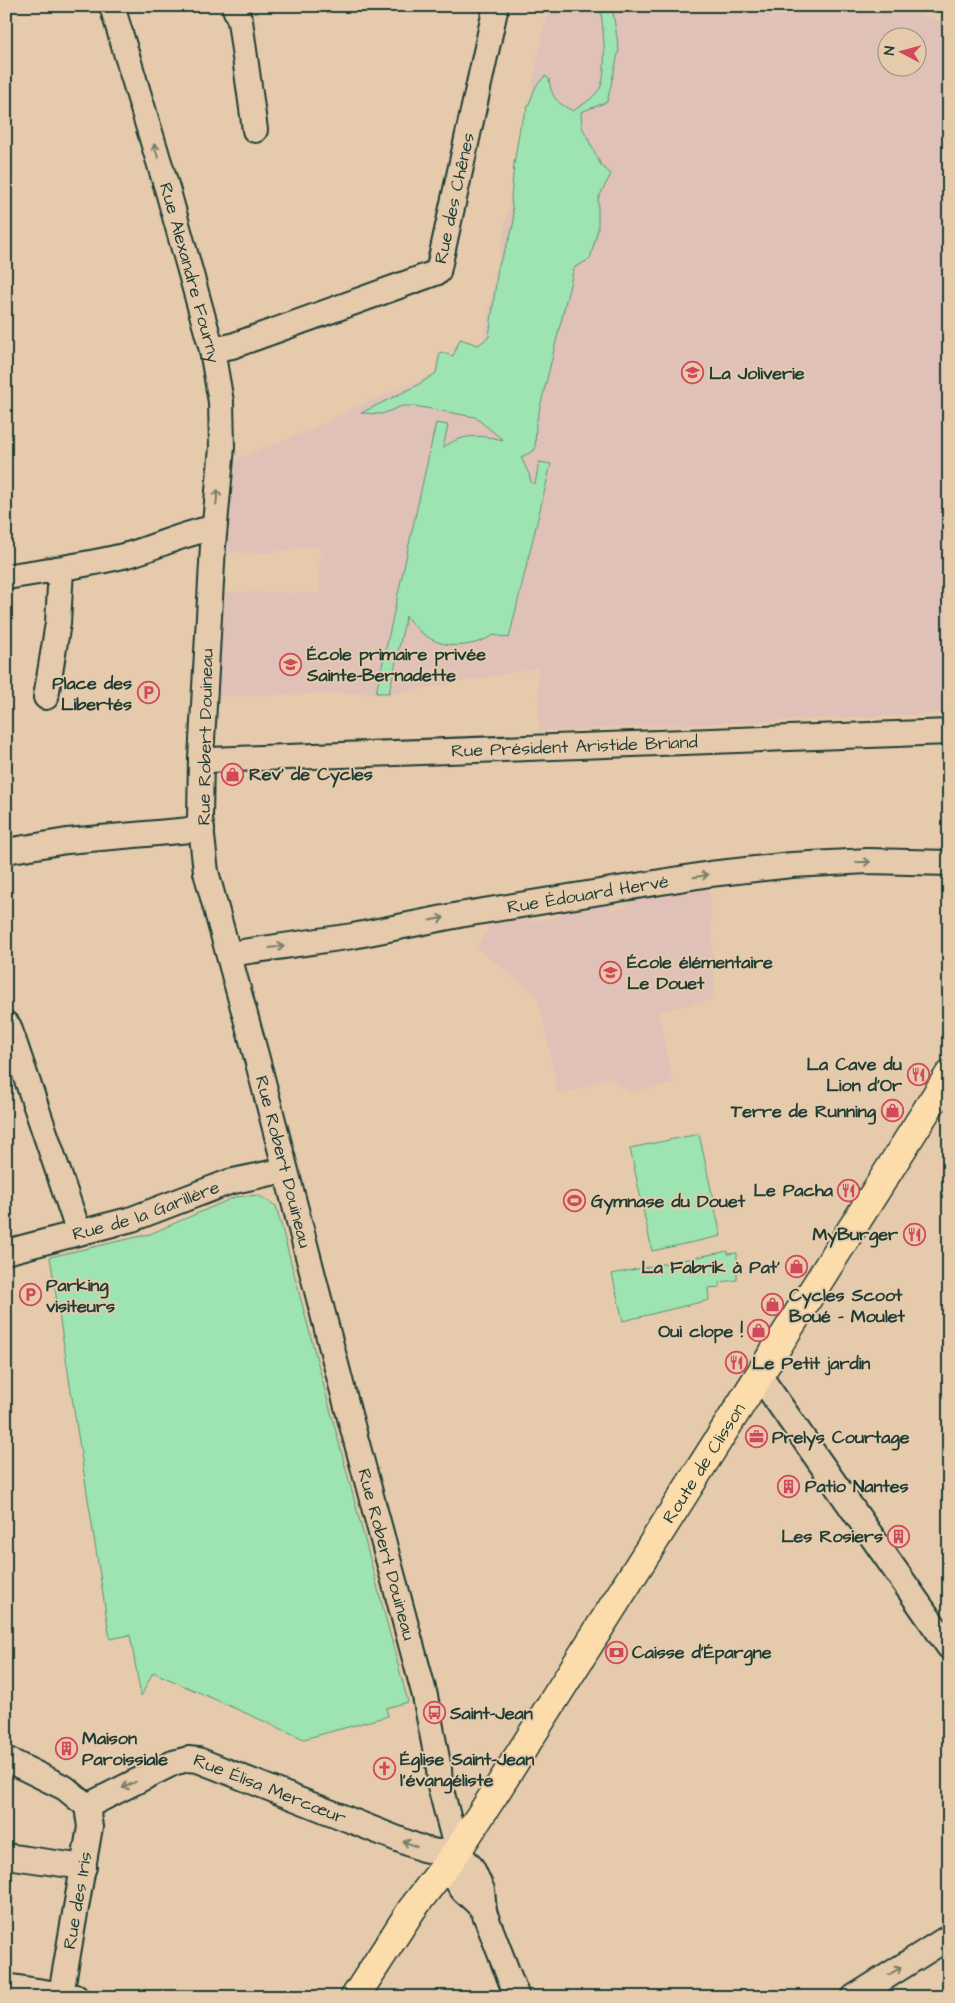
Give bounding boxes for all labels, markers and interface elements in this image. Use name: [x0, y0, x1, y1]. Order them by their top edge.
north arrow: [878, 28, 928, 78]
text: N: [880, 45, 900, 56]
street label: Rue des Chênes: [428, 130, 481, 266]
one-way arrow: [151, 144, 161, 160]
street label: Rue Alexandre Fourny: [153, 179, 226, 365]
school or university icon: La Joliverie: [681, 361, 705, 385]
place label: La Joliverie: [709, 361, 805, 386]
one-way arrow: [212, 490, 222, 506]
place label: École primaire privée Sainte-Bernadette: [306, 642, 486, 688]
street label: Rue Robert Douineau: [191, 648, 220, 826]
school or university icon: École primaire privée Sainte-Bernadette: [279, 652, 303, 676]
place label: Place des Libertés: [52, 671, 132, 717]
parking icon: Place des Libertés: [136, 681, 160, 705]
street label: Rue Président Aristide Briand: [451, 730, 698, 764]
shop icon: Rev' de Cycles: [221, 762, 245, 786]
place label: Rev' de Cycles: [249, 762, 373, 788]
one-way arrow: [854, 857, 870, 866]
street label: Rue Édouard Hervé: [505, 869, 671, 920]
one-way arrow: [692, 870, 708, 880]
one-way arrow: [428, 914, 444, 923]
one-way arrow: [268, 942, 284, 952]
place label: École élémentaire Le Douet: [627, 950, 773, 996]
school or university icon: École élémentaire Le Douet: [599, 960, 623, 984]
place label: La Cave du Lion d'Or: [807, 1052, 902, 1098]
restaurant icon: La Cave du Lion d'Or: [906, 1062, 930, 1086]
street label: Rue Robert Douineau: [249, 1073, 317, 1251]
place label: Terre de Running: [730, 1099, 877, 1125]
shop icon: Terre de Running: [880, 1099, 904, 1123]
street label: Rue de la Garillère: [70, 1175, 223, 1247]
place label: Le Pacha: [753, 1178, 834, 1203]
restaurant icon: Le Pacha: [837, 1178, 861, 1202]
sports icon: Gymnase du Douet: [563, 1189, 587, 1213]
place label: Gymnase du Douet: [591, 1189, 746, 1215]
place label: MyBurger: [812, 1222, 898, 1248]
restaurant icon: MyBurger: [902, 1222, 926, 1246]
place label: La Fabrik à Pat': [641, 1255, 780, 1280]
shop icon: La Fabrik à Pat': [784, 1255, 808, 1279]
place label: Parking visiteurs: [46, 1273, 115, 1319]
parking icon: Parking visiteurs: [18, 1283, 42, 1307]
place label: Cycles Scoot Boué - Moulet: [789, 1283, 906, 1329]
shop icon: Cycles Scoot Boué - Moulet: [761, 1293, 785, 1317]
place label: Oui clope !: [658, 1319, 744, 1344]
shop icon: Oui clope !: [747, 1319, 771, 1343]
restaurant icon: Le Petit jardin: [724, 1351, 748, 1375]
place label: Le Petit jardin: [752, 1351, 870, 1376]
street label: Route de Clisson: [657, 1398, 752, 1528]
office icon: Prelys Courtage: [744, 1425, 768, 1449]
place label: Prelys Courtage: [772, 1425, 910, 1451]
street label: Rue Robert Douineau: [351, 1466, 421, 1643]
building icon: Patio Nantes: [777, 1474, 801, 1498]
place label: Patio Nantes: [805, 1474, 908, 1499]
place label: Les Rosiers: [781, 1524, 883, 1549]
building icon: Les Rosiers: [887, 1524, 911, 1548]
bank icon: Caisse d'Épargne: [604, 1640, 628, 1664]
place label: Caisse d'Épargne: [632, 1640, 772, 1666]
bus stop icon: Saint-Jean: [422, 1701, 446, 1725]
place label: Saint-Jean: [449, 1701, 533, 1726]
place label: Maison Paroissiale: [82, 1726, 168, 1772]
building icon: Maison Paroissiale: [54, 1736, 78, 1760]
street label: Rue Élisa Mercœur: [190, 1747, 350, 1830]
place label: Église Saint-Jean l'évangéliste: [400, 1747, 534, 1794]
church icon: Église Saint-Jean l'évangéliste: [372, 1757, 396, 1781]
one-way arrow: [121, 1780, 136, 1790]
one-way arrow: [402, 1839, 418, 1848]
street label: Rue des Iris: [57, 1850, 99, 1951]
one-way arrow: [888, 1965, 902, 1975]

